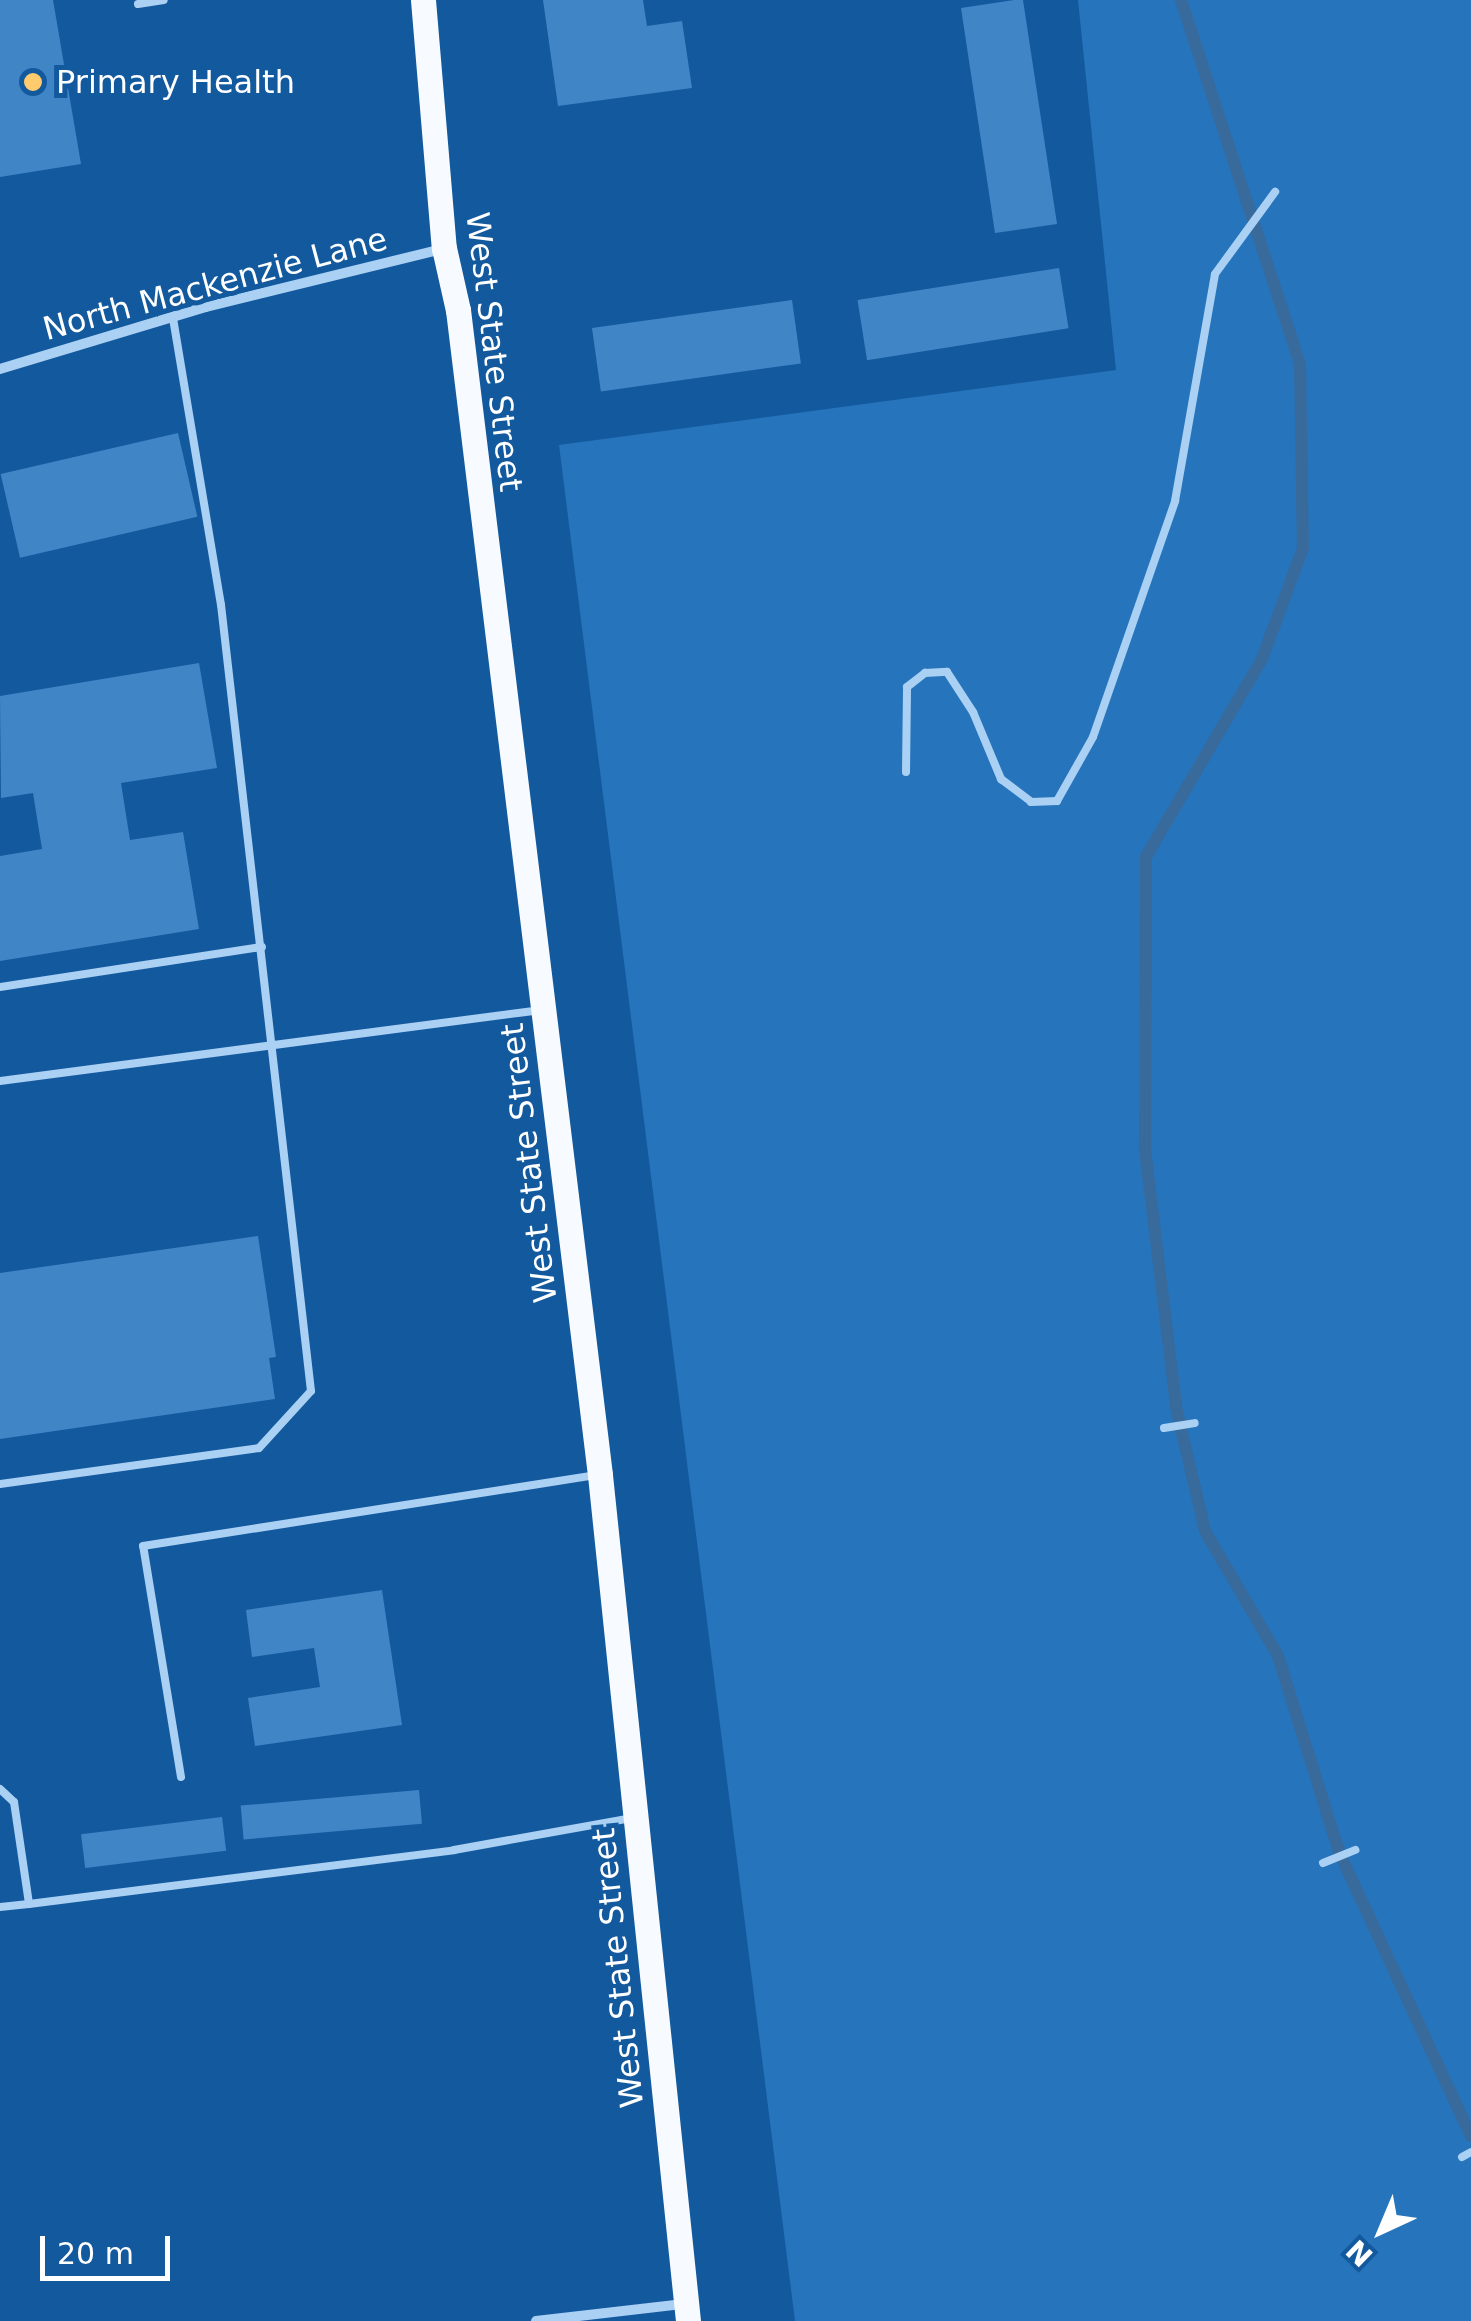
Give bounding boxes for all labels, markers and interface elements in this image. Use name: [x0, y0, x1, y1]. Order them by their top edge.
place label: Primary Health: [56, 63, 295, 101]
marker: Primary Health: [20, 69, 46, 95]
street label: West State Street: [458, 210, 530, 494]
street label: North Mackenzie Lane: [39, 220, 391, 348]
street label: West State Street: [493, 1021, 565, 1305]
street label: West State Street: [584, 1826, 652, 2110]
north arrow: [1331, 2181, 1431, 2281]
scale bar: [45, 2216, 175, 2278]
text: N: [1340, 2233, 1380, 2273]
text: 20 m: [57, 2236, 134, 2271]

